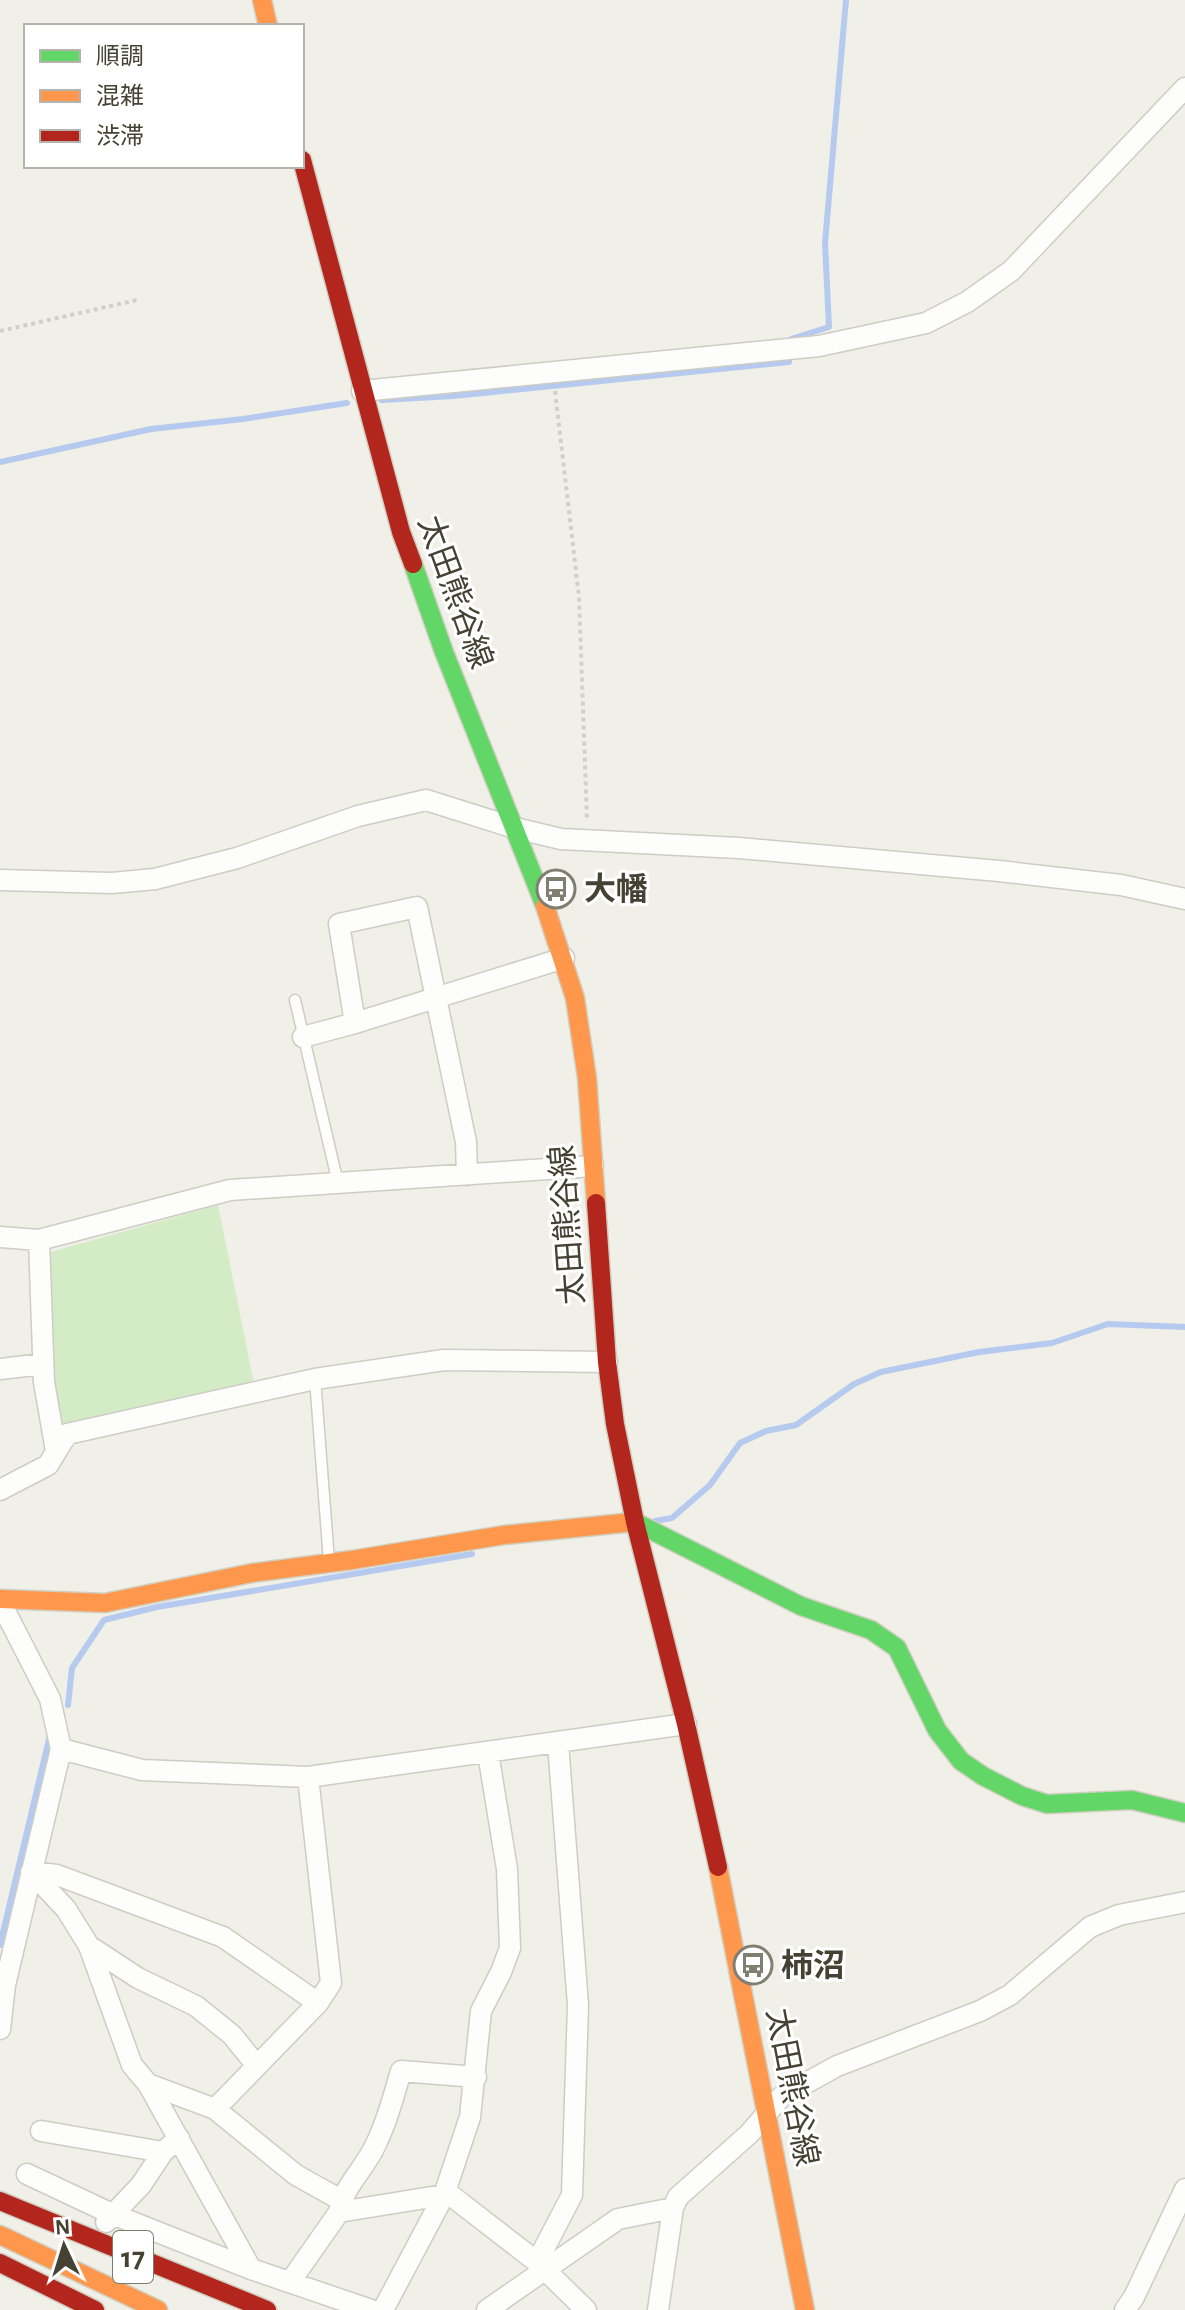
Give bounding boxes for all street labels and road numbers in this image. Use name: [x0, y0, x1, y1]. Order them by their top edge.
street label: 太田熊谷線: [413, 511, 499, 673]
street label: 太田熊谷線: [544, 1144, 590, 1306]
street label: 太田熊谷線: [761, 2005, 825, 2169]
road number: 17: [113, 2231, 153, 2283]

